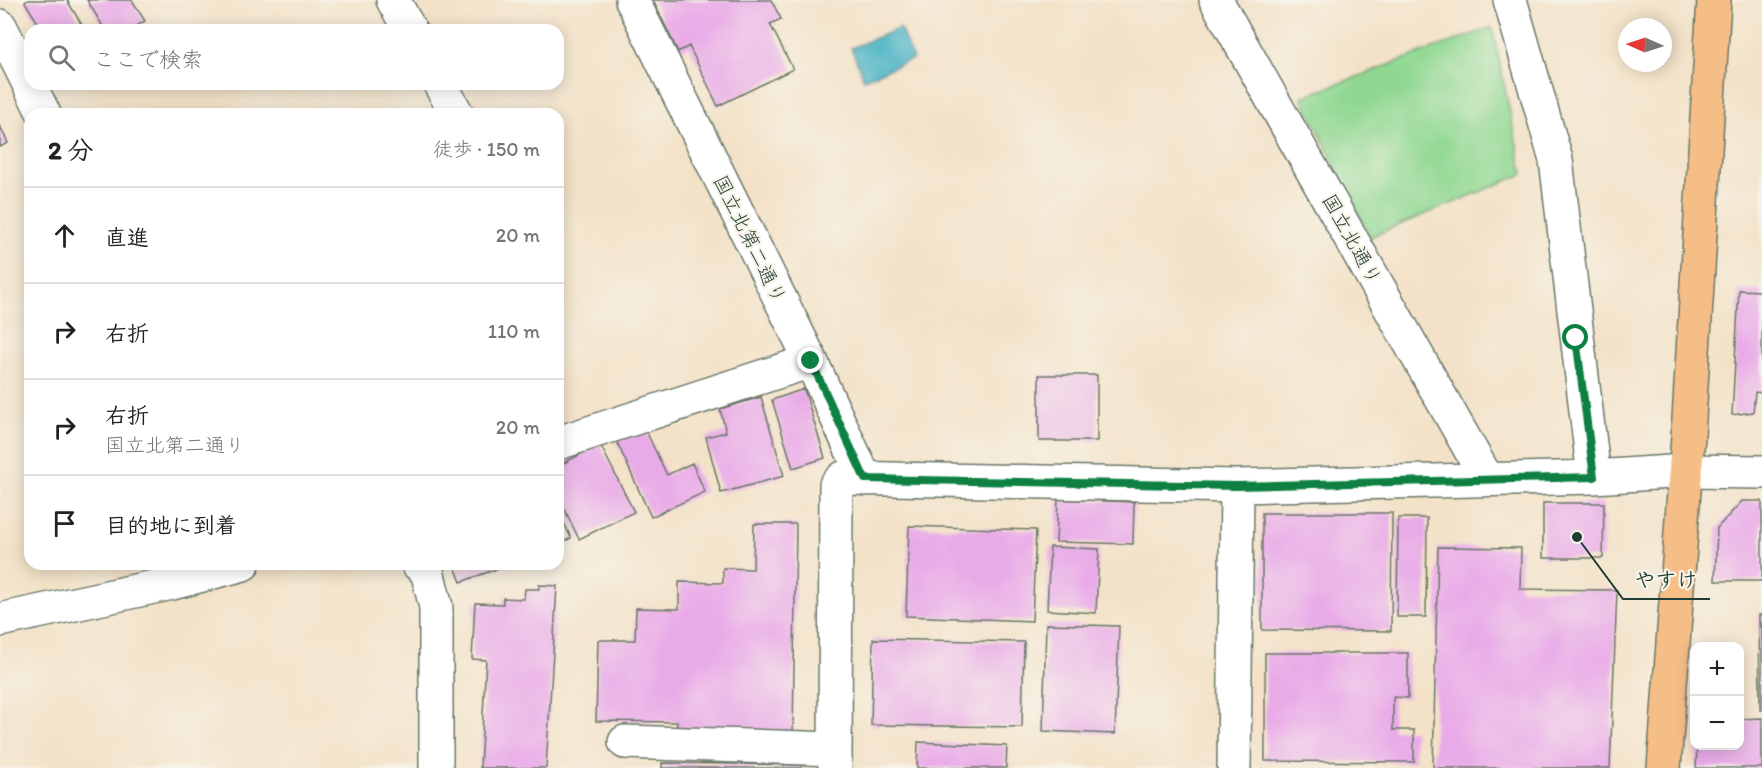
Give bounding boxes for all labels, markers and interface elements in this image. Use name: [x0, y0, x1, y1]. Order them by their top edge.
north arrow: [1618, 18, 1672, 72]
search box: [24, 24, 564, 90]
icon: search: [45, 41, 78, 74]
text: ここで検索: [93, 46, 203, 73]
text: 2 分: [48, 134, 94, 166]
text: 徒歩 · 150 m: [433, 137, 540, 161]
street label: 国立北第二通り: [709, 171, 791, 307]
street label: 国立北通り: [1317, 189, 1387, 289]
icon: ahead: [48, 219, 81, 252]
text: 20 m: [496, 223, 540, 247]
text: 直進: [105, 224, 149, 251]
icon: right: [48, 315, 81, 348]
text: 110 m: [488, 319, 540, 343]
text: 右折: [105, 320, 149, 347]
route start: [1562, 324, 1588, 350]
route end: [797, 347, 823, 373]
text: 右折: [105, 402, 149, 429]
icon: right: [48, 411, 81, 444]
text: 20 m: [496, 415, 540, 439]
text: 国立北第二通り: [105, 433, 245, 457]
icon: arrive: [48, 507, 81, 540]
text: 目的地に到着: [105, 512, 237, 539]
callout: やすけ: [1623, 560, 1710, 599]
text: やすけ: [1635, 567, 1698, 592]
map controls: [1690, 642, 1744, 750]
button: +: [1690, 642, 1744, 696]
button: −: [1690, 696, 1744, 750]

